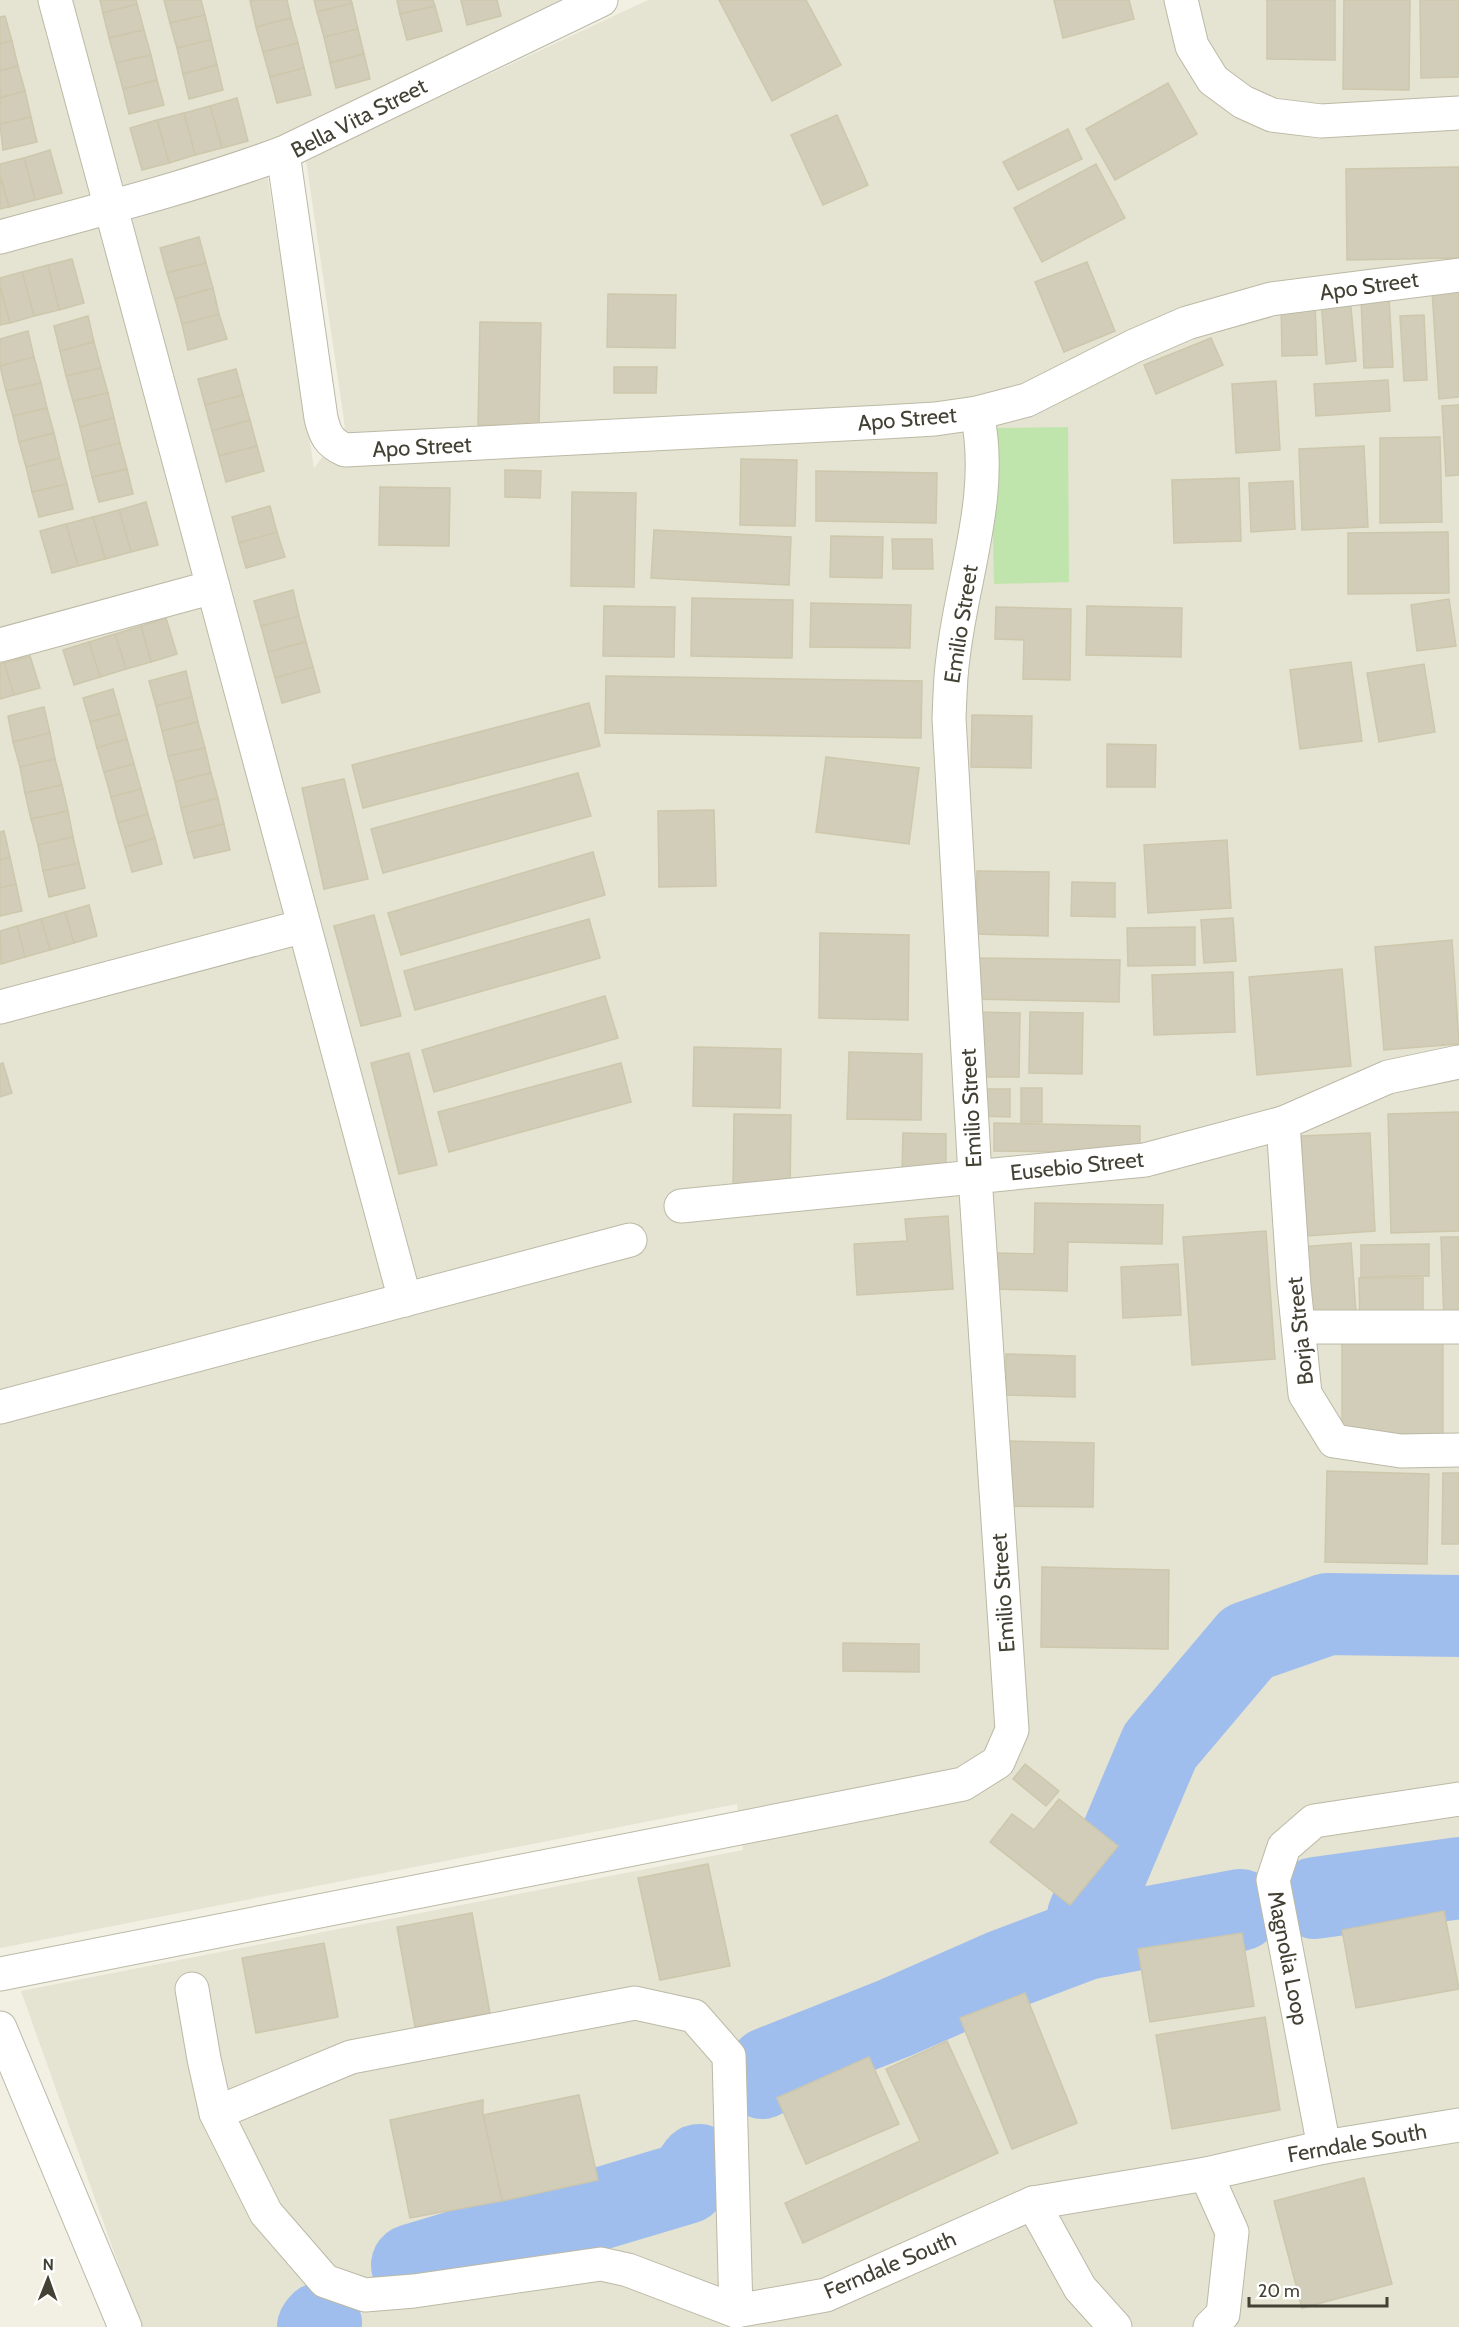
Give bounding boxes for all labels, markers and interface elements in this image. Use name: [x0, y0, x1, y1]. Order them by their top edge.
street label: Bella Vita Street: [287, 72, 432, 164]
street label: Apo Street: [1318, 266, 1421, 306]
street label: Apo Street: [856, 401, 958, 437]
street label: Apo Street: [372, 431, 473, 463]
street label: Emilio Street: [938, 562, 984, 685]
street label: Emilio Street: [954, 1047, 988, 1168]
street label: Eusebio Street: [1009, 1146, 1146, 1186]
street label: Borja Street: [1281, 1275, 1319, 1387]
street label: Emilio Street: [985, 1532, 1021, 1653]
street label: Magnolia Loop: [1262, 1889, 1314, 2027]
street label: Ferndale South: [1285, 2117, 1429, 2169]
street label: Ferndale South: [820, 2225, 960, 2305]
north arrow: [18, 2249, 78, 2309]
text: N: [42, 2255, 54, 2274]
scale bar: [1249, 2270, 1387, 2308]
text: 20 m: [1258, 2280, 1300, 2302]

